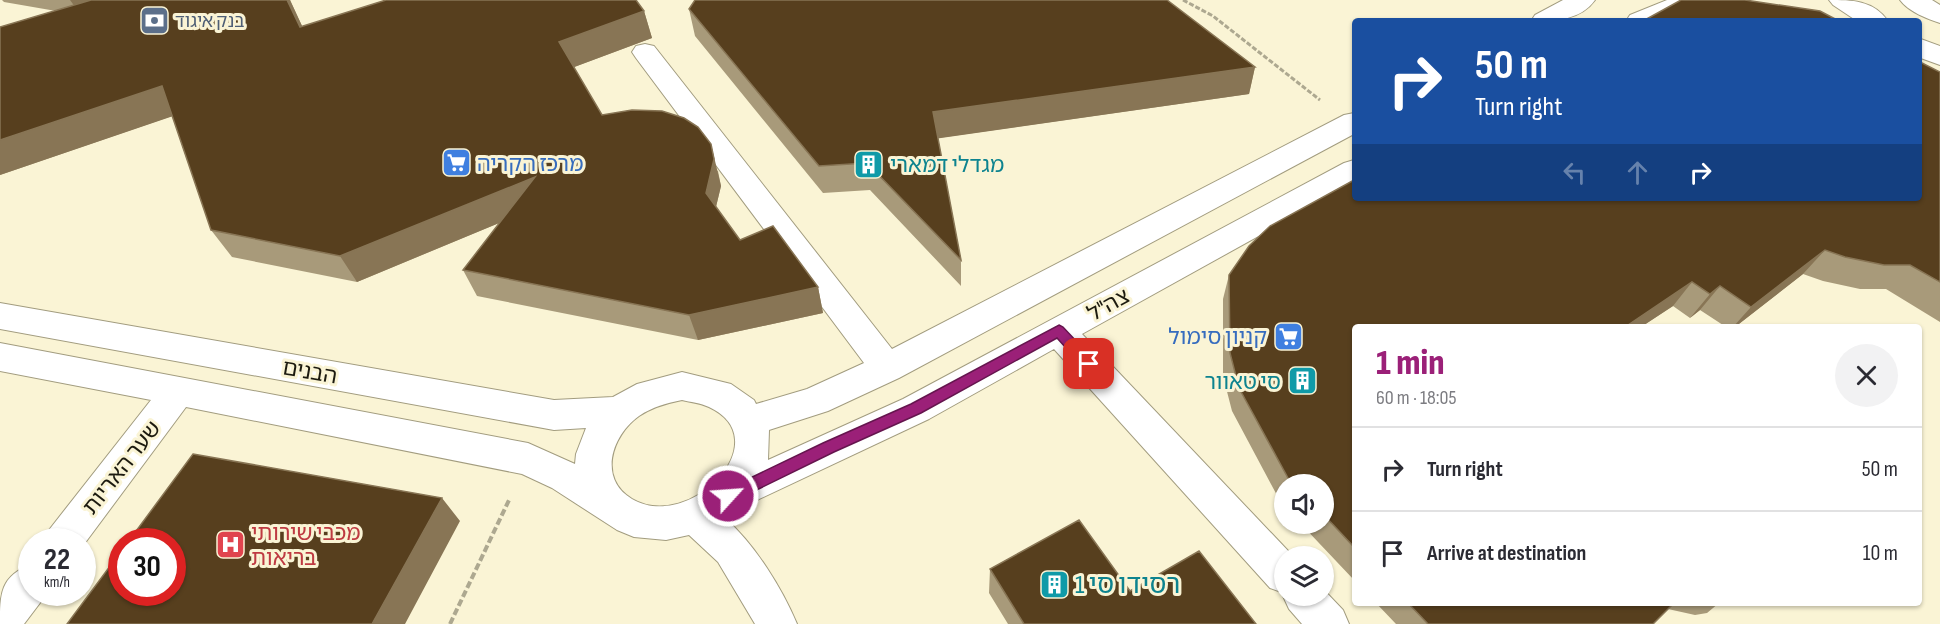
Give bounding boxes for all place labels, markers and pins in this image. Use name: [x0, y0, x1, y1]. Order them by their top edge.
bank icon: בנק איגוד: [138, 5, 170, 37]
place label: בנק איגוד: [175, 11, 245, 32]
supermarket icon: מרכז הקריה: [440, 147, 472, 179]
building icon: מגדלי דמארי: [853, 148, 885, 180]
place label: מרכז הקריה: [477, 151, 584, 178]
place label: מגדלי דמארי: [890, 152, 1004, 179]
supermarket icon: קניון סימול: [1272, 320, 1304, 352]
place label: קניון סימול: [1168, 324, 1267, 351]
pin: [1063, 338, 1114, 389]
building icon: סי טאוור: [1286, 365, 1318, 397]
place label: סי טאוור: [1205, 369, 1281, 396]
place label: מכבי שירותי בריאות: [251, 520, 360, 572]
hospital icon: מכבי שירותי בריאות: [214, 529, 246, 561]
building icon: רסידו סי 1: [1038, 568, 1070, 600]
place label: רסידו סי 1: [1075, 569, 1180, 601]

